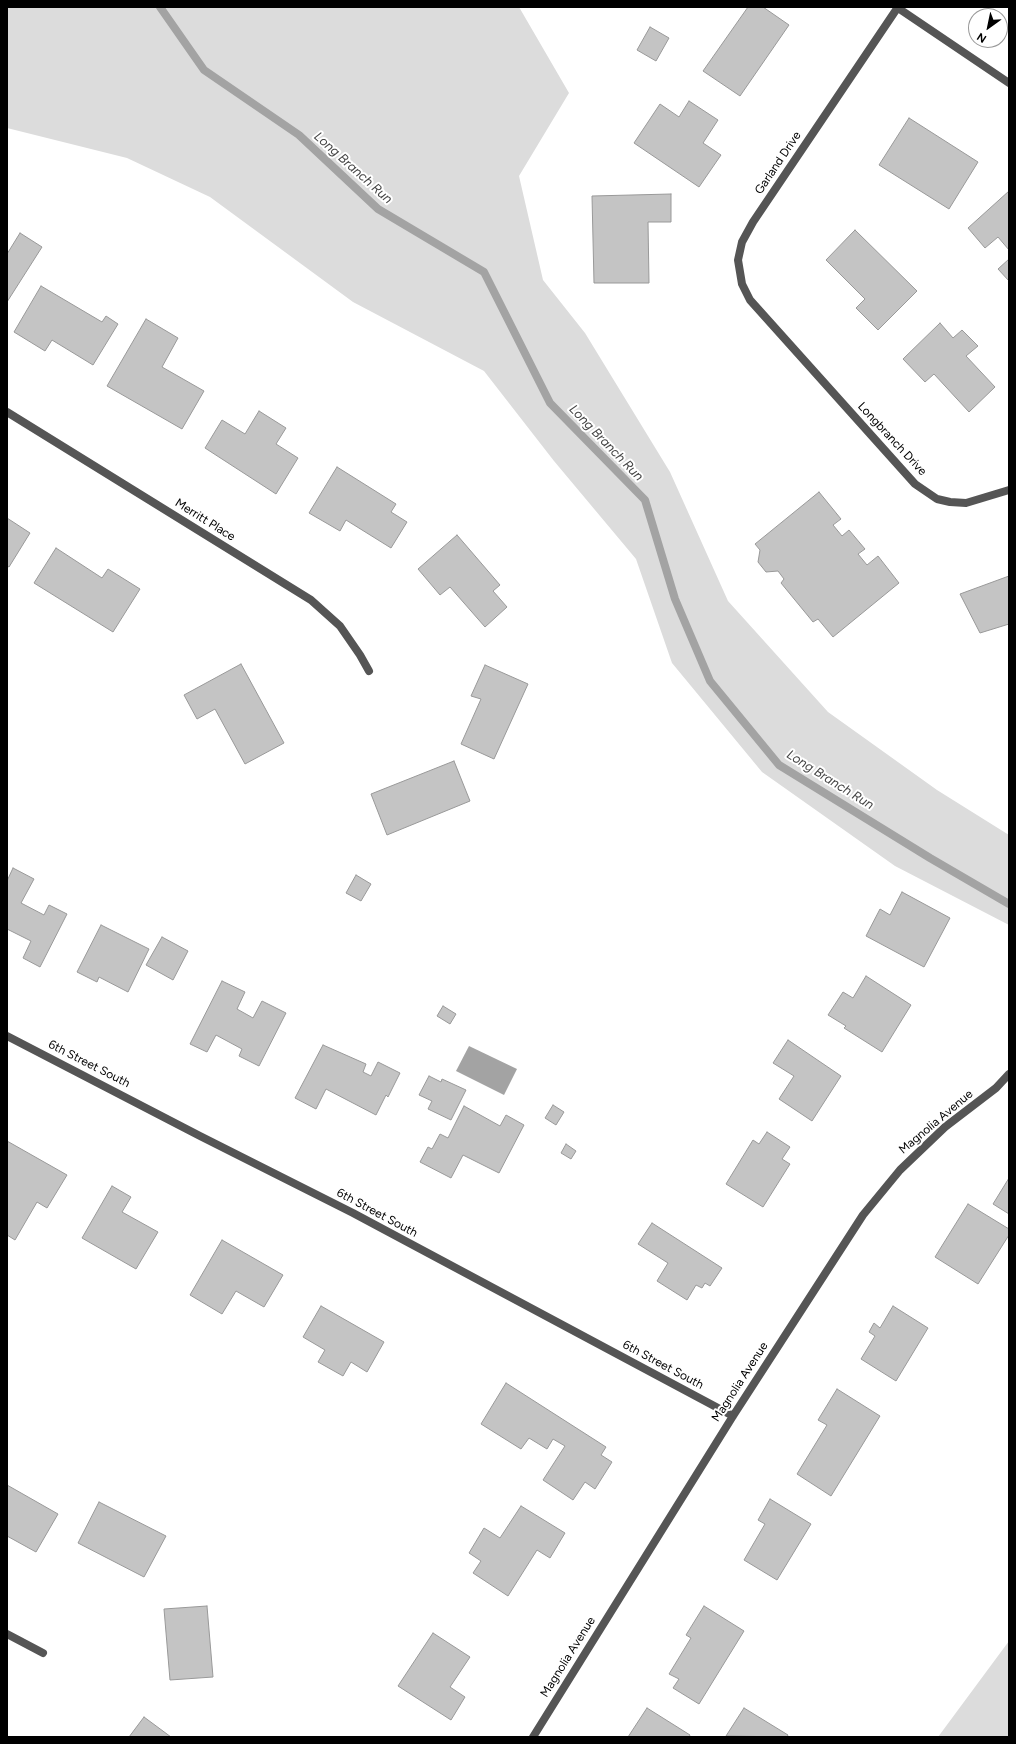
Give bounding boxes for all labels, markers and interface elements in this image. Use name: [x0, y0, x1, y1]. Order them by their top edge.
north arrow: [968, 8, 1008, 48]
text: N: [975, 30, 989, 45]
water label: Long Branch Run: [311, 129, 395, 207]
street label: Garland Drive: [752, 129, 804, 197]
street label: Longbranch Drive: [854, 399, 930, 479]
water label: Long Branch Run: [566, 402, 646, 484]
street label: Merritt Place: [172, 496, 238, 544]
water label: Long Branch Run: [784, 747, 876, 813]
street label: 6th Street South: [46, 1037, 132, 1091]
street label: Magnolia Avenue: [896, 1087, 976, 1157]
street label: 6th Street South: [334, 1186, 420, 1240]
street label: 6th Street South: [620, 1338, 706, 1392]
street label: Magnolia Avenue: [709, 1339, 771, 1425]
street label: Magnolia Avenue: [538, 1614, 598, 1700]

